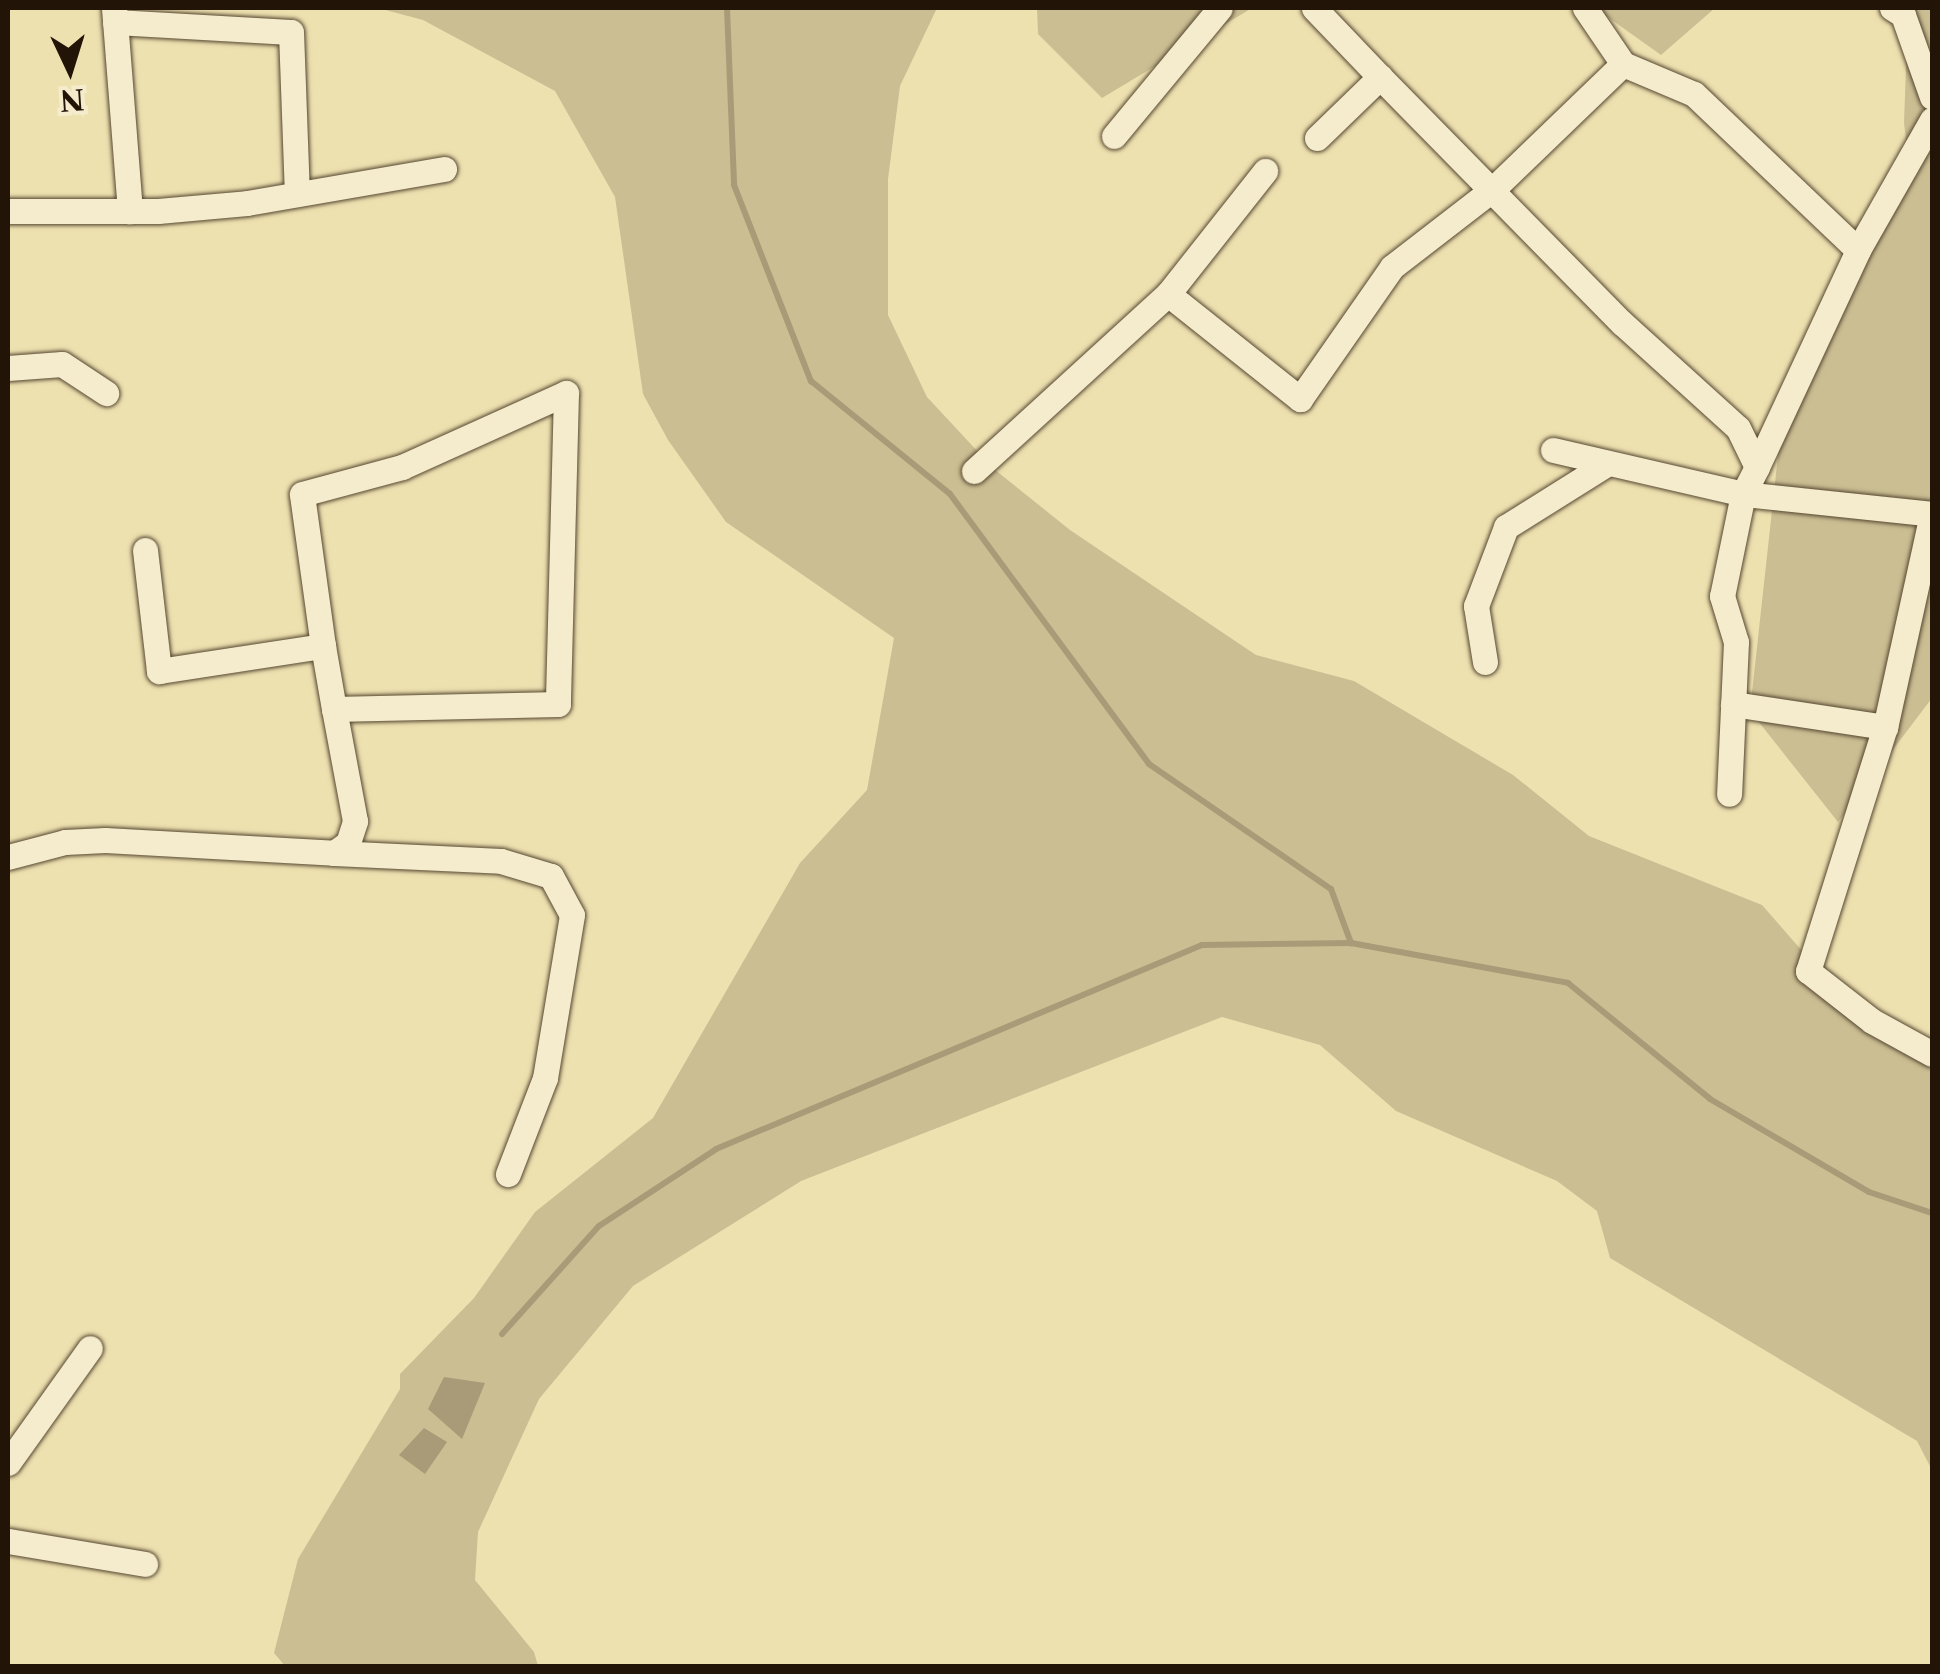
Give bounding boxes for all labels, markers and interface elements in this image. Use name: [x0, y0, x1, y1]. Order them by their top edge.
north arrow: [20, 20, 120, 120]
text: N: [59, 82, 85, 118]

